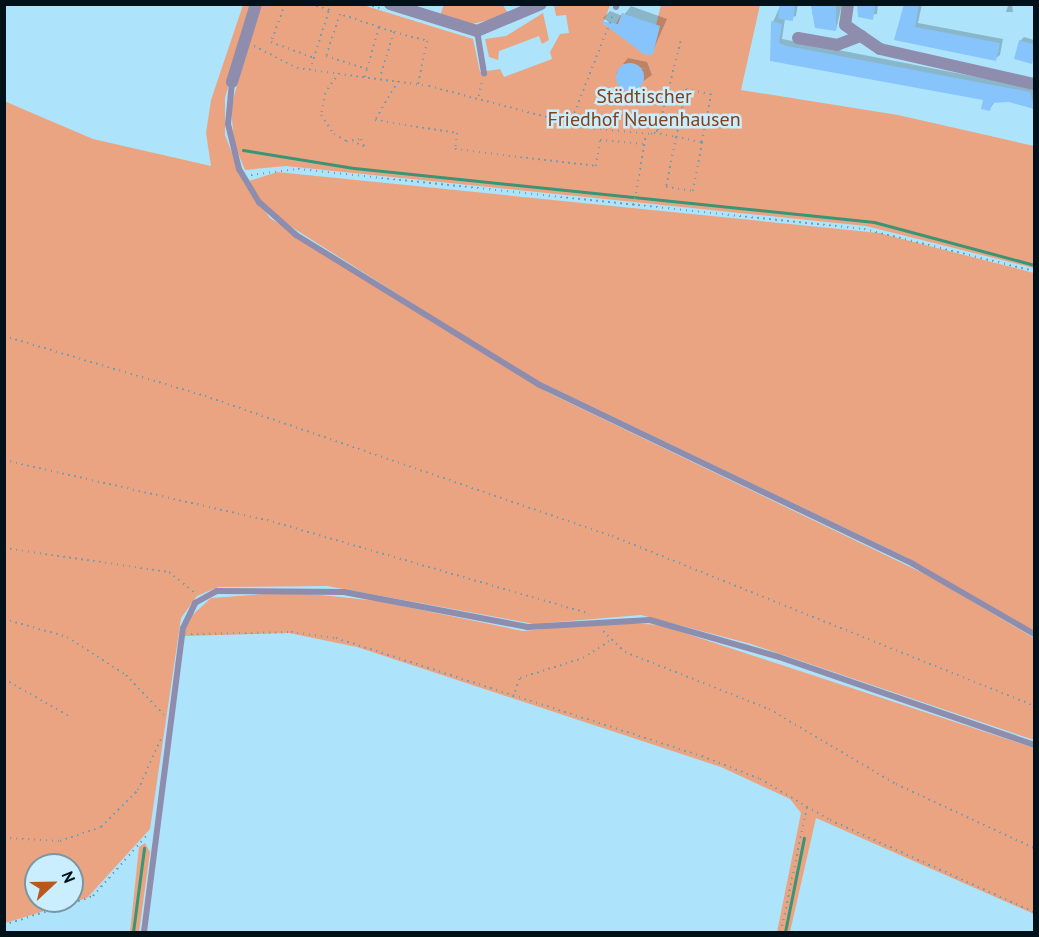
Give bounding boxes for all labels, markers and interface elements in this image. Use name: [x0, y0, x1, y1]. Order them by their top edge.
park label: Städtischer Friedhof Neuenhausen: [547, 84, 741, 131]
north arrow: [24, 853, 84, 913]
text: N: [58, 868, 80, 886]

